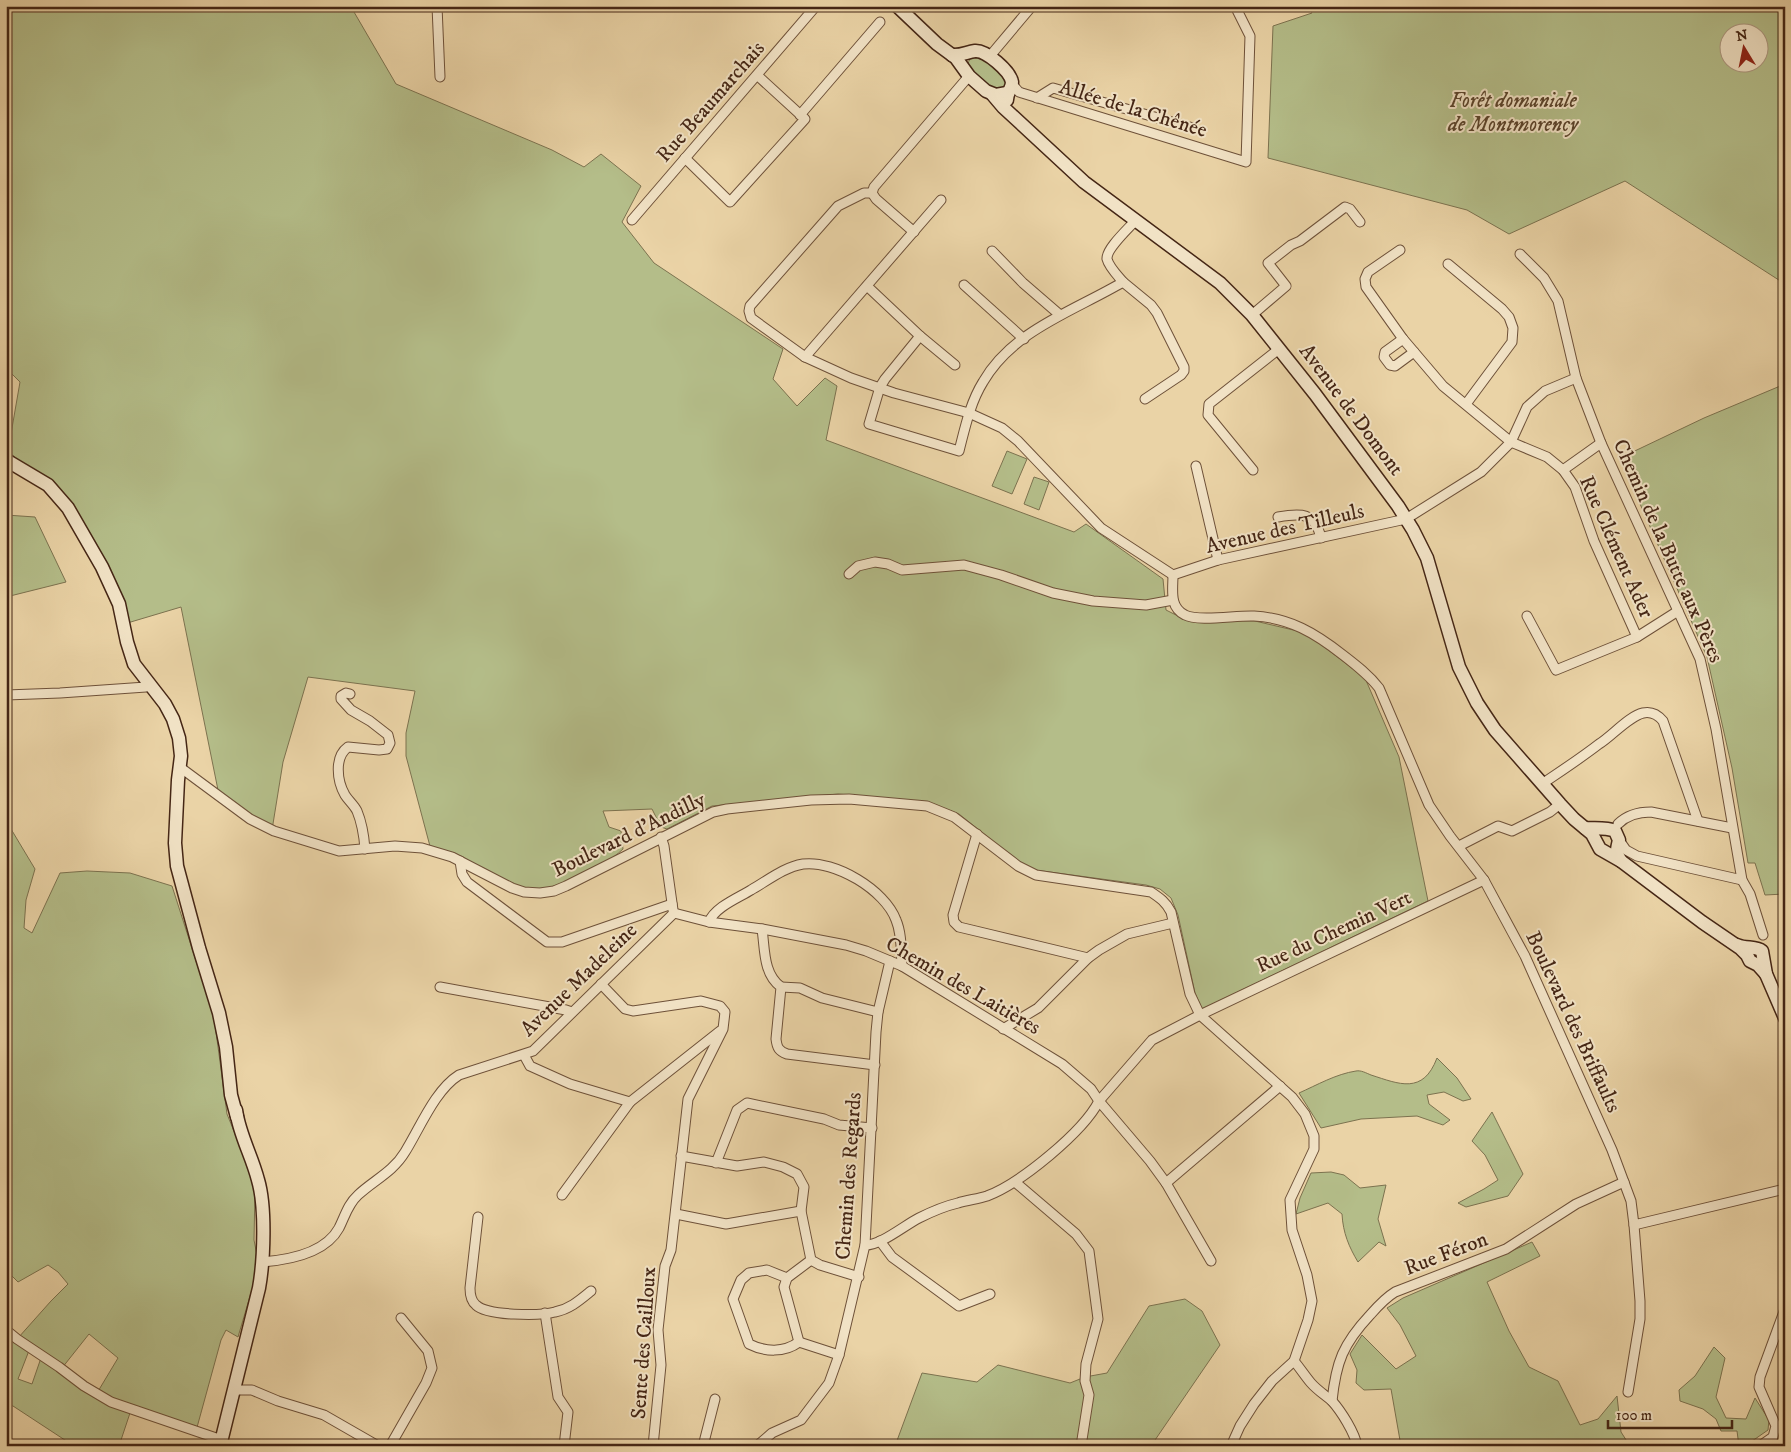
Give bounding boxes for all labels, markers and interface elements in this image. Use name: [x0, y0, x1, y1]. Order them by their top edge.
north arrow: [1718, 22, 1768, 72]
text: N: [1735, 26, 1750, 46]
street label: Rue Beaumarchais: [651, 36, 771, 168]
street label: Allée de la Chênée: [1056, 74, 1210, 144]
park label: Forêt domaniale de Montmorency: [1447, 88, 1580, 138]
street label: Avenue de Domont: [1293, 339, 1409, 481]
street label: Chemin de la Butte aux Pères: [1607, 435, 1729, 667]
street label: Rue Clément Ader: [1573, 472, 1659, 622]
street label: Avenue des Tilleuls: [1203, 498, 1367, 560]
street label: Boulevard d'Andilly: [548, 786, 711, 883]
street label: Rue du Chemin Vert: [1252, 885, 1416, 979]
street label: Avenue Madeleine: [515, 918, 643, 1042]
street label: Boulevard des Briffaults: [1520, 927, 1626, 1117]
street label: Chemin des Laitières: [881, 931, 1045, 1041]
street label: Chemin des Regards: [830, 1091, 868, 1261]
street label: Rue Féron: [1401, 1226, 1491, 1282]
street label: Sente des Cailloux: [626, 1266, 662, 1420]
scale bar: [1608, 1397, 1732, 1429]
text: 100 m: [1616, 1406, 1652, 1425]

